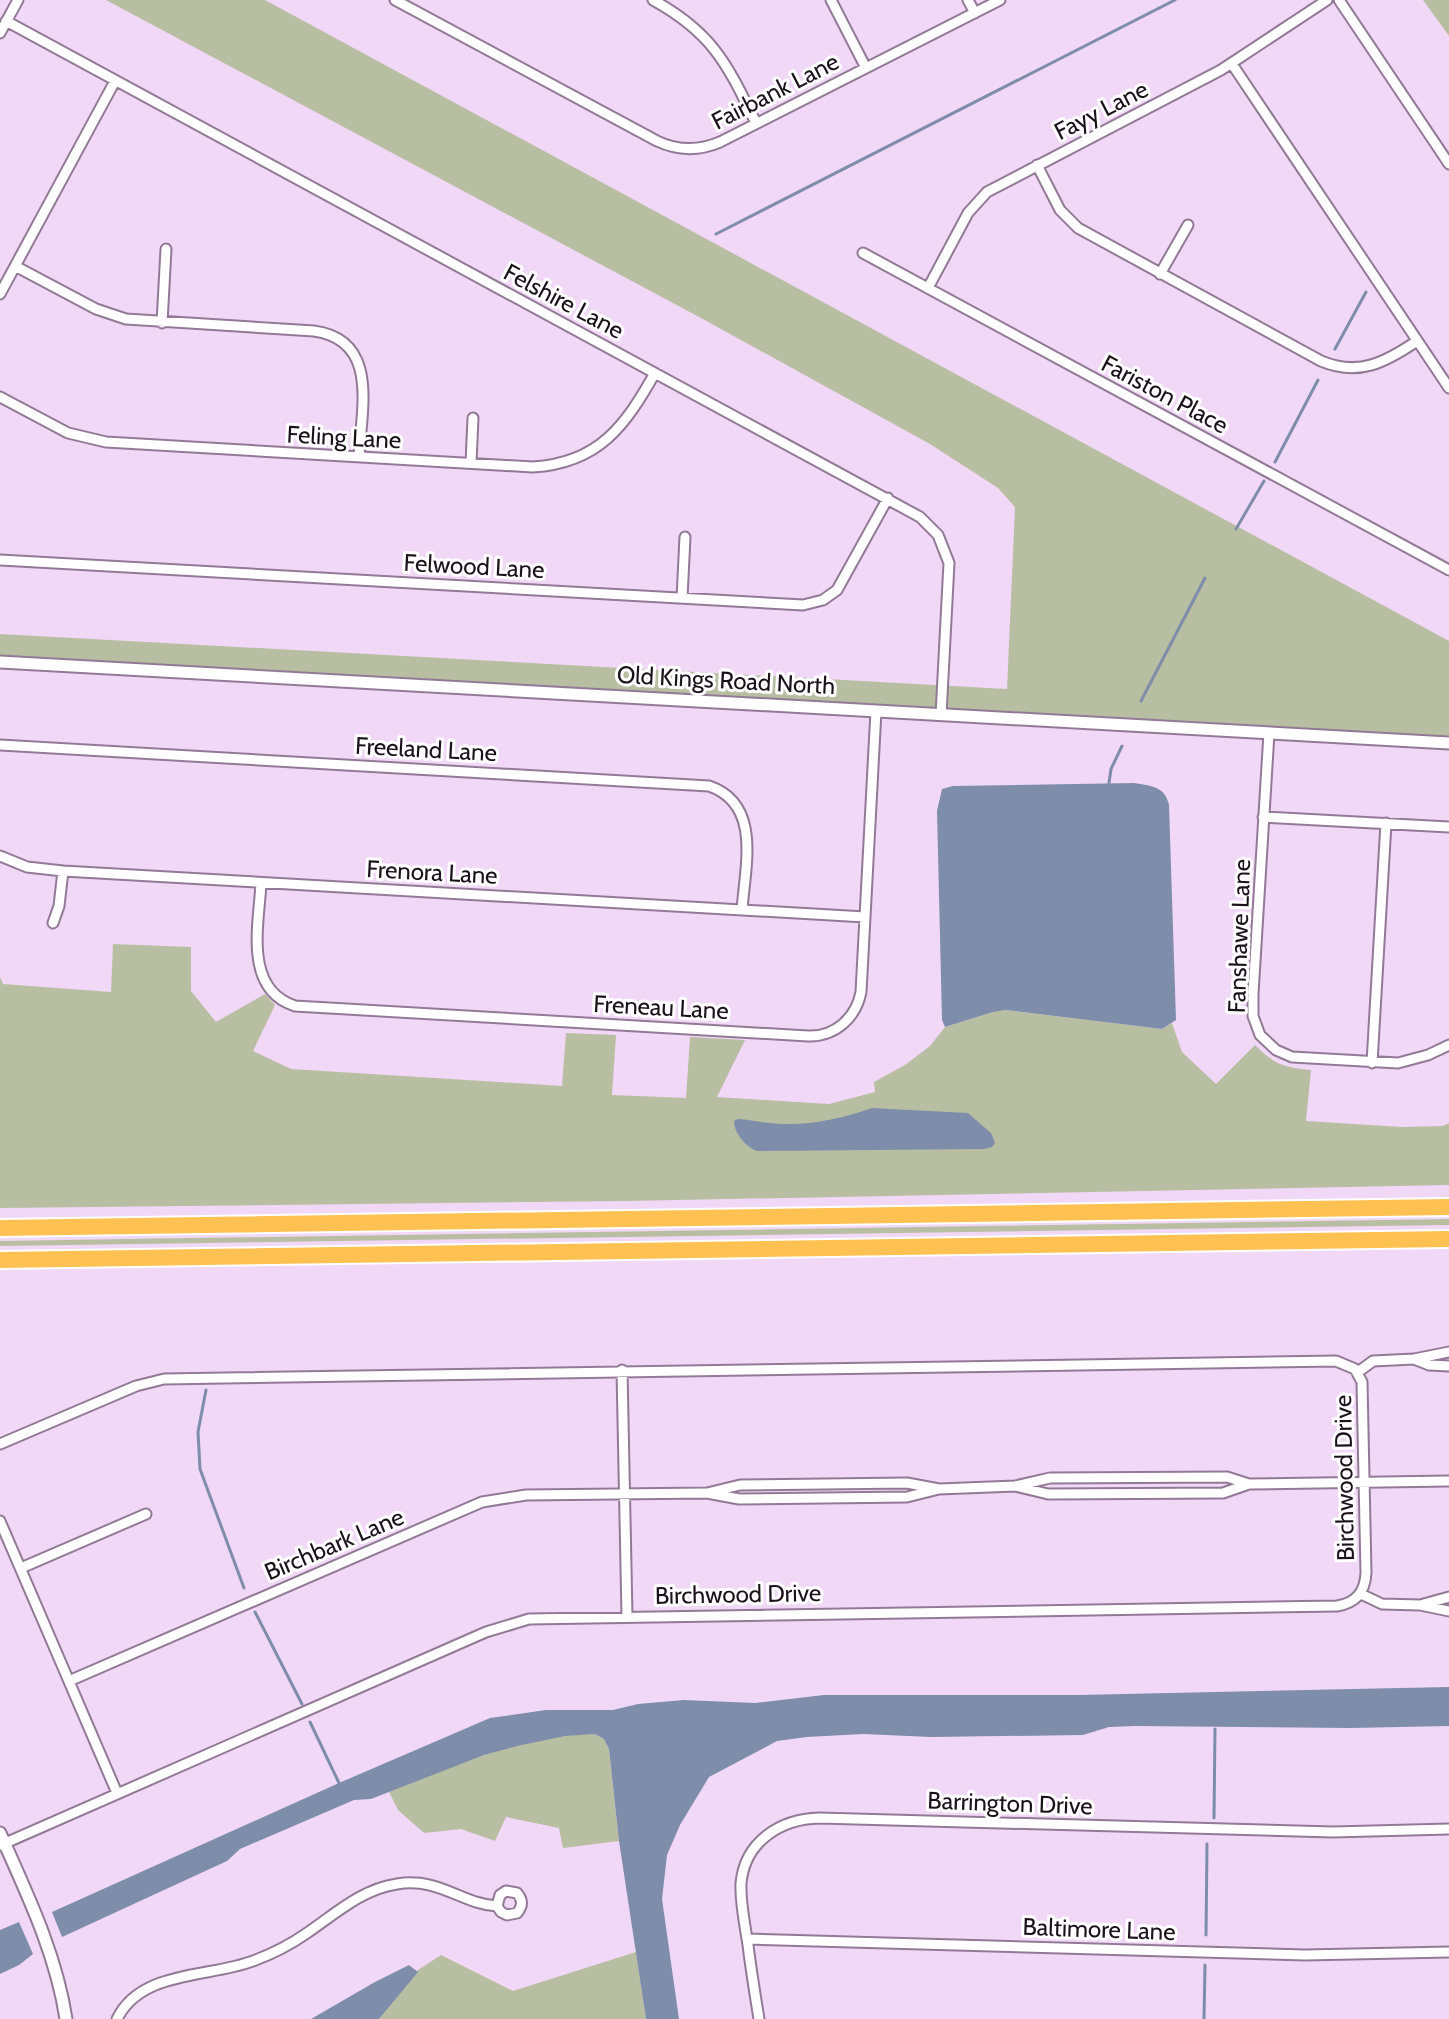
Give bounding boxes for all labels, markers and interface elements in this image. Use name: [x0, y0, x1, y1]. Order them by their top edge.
street label: Fairbank Lane: [706, 47, 844, 135]
street label: Fayy Lane: [1049, 74, 1153, 146]
street label: Felshire Lane: [499, 257, 629, 345]
street label: Fariston Place: [1097, 349, 1233, 439]
street label: Feling Lane: [286, 420, 402, 454]
street label: Felwood Lane: [403, 548, 545, 584]
street label: Old Kings Road North: [616, 660, 836, 700]
street label: Freeland Lane: [354, 731, 498, 767]
street label: Frenora Lane: [366, 854, 498, 890]
street label: Fanshawe Lane: [1222, 858, 1256, 1014]
street label: Freneau Lane: [593, 989, 729, 1025]
street label: Birchwood Drive: [1328, 1395, 1360, 1561]
street label: Birchbark Lane: [260, 1502, 408, 1586]
street label: Birchwood Drive: [655, 1578, 821, 1610]
street label: Barrington Drive: [927, 1786, 1093, 1820]
street label: Baltimore Lane: [1022, 1912, 1176, 1946]

